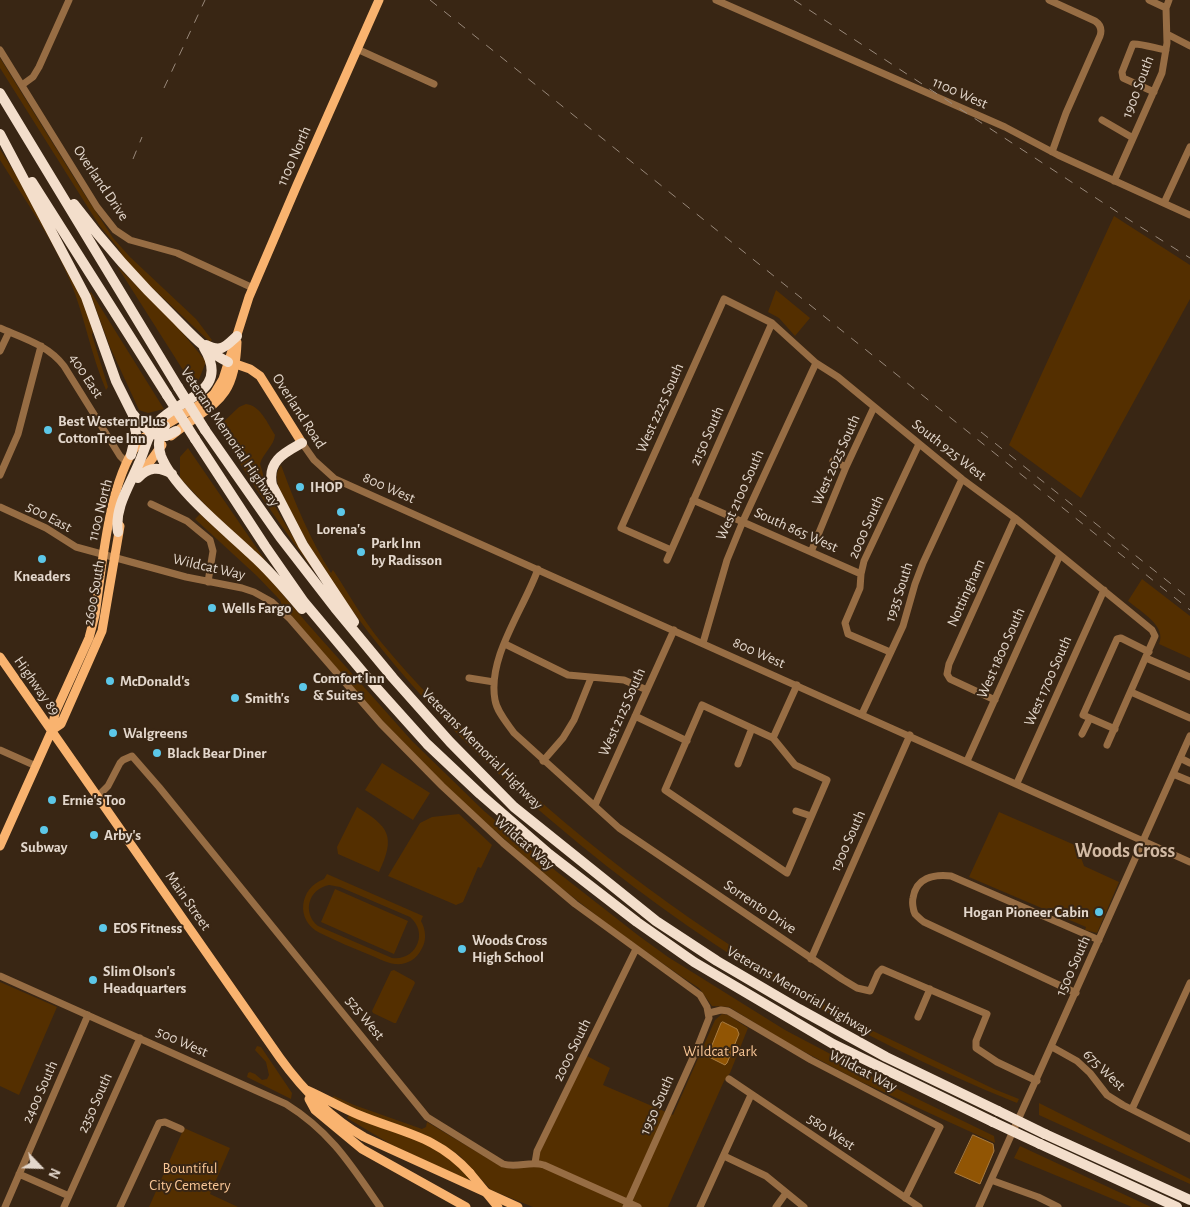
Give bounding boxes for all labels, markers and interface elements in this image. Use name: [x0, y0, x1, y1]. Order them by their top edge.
street label: 1900 South: [1118, 53, 1158, 121]
street label: 1100 West: [930, 73, 990, 113]
street label: 1100 North: [273, 123, 315, 189]
street label: Overland Drive: [69, 142, 133, 224]
street label: 400 East: [65, 350, 107, 402]
street label: West 2225 South: [632, 360, 688, 456]
street label: Veterans Memorial Highway: [177, 364, 283, 510]
street label: Overland Road: [268, 370, 330, 452]
street label: 2150 South: [686, 404, 728, 468]
place label: Best Western Plus CottonTree Inn: [58, 412, 166, 447]
street label: West 2025 South: [808, 412, 864, 508]
street label: South 925 West: [908, 415, 990, 485]
marker: Best Western Plus CottonTree Inn: [42, 424, 54, 436]
street label: West 2100 South: [712, 447, 768, 543]
street label: 800 West: [360, 469, 418, 507]
street label: 1100 North: [84, 477, 116, 543]
place label: IHOP: [310, 478, 343, 496]
marker: IHOP: [294, 481, 306, 493]
street label: 2000 South: [844, 493, 888, 561]
street label: 500 East: [23, 498, 75, 536]
street label: South 865 West: [751, 504, 841, 556]
marker: Lorena's: [335, 506, 347, 518]
place label: Lorena's: [316, 520, 366, 538]
place label: Park Inn by Radisson: [371, 534, 442, 569]
marker: Park Inn by Radisson: [355, 546, 367, 558]
street label: Wildcat Way: [171, 550, 247, 584]
marker: Kneaders: [36, 553, 48, 565]
street label: Nottingham: [943, 556, 989, 630]
street label: 2600 South: [79, 559, 109, 627]
street label: 1935 South: [881, 560, 917, 624]
place label: Kneaders: [14, 567, 70, 585]
place label: Wells Fargo: [222, 599, 291, 617]
marker: Wells Fargo: [206, 602, 218, 614]
street label: West 1800 South: [973, 605, 1029, 701]
street label: West 1700 South: [1020, 633, 1076, 729]
street label: 800 West: [730, 634, 788, 672]
street label: Highway 89: [10, 653, 64, 719]
street label: West 2125 South: [595, 665, 649, 759]
place label: Comfort Inn & Suites: [313, 669, 385, 704]
place label: McDonald's: [120, 672, 190, 690]
marker: McDonald's: [104, 675, 116, 687]
marker: Comfort Inn & Suites: [297, 681, 309, 693]
street label: Veterans Memorial Highway: [418, 685, 546, 813]
place label: Smith's: [245, 689, 289, 707]
marker: Smith's: [229, 692, 241, 704]
place label: Walgreens: [123, 724, 187, 742]
marker: Walgreens: [107, 727, 119, 739]
place label: Black Bear Diner: [167, 744, 267, 762]
marker: Black Bear Diner: [151, 747, 163, 759]
place label: Ernie's Too: [62, 791, 126, 809]
marker: Ernie's Too: [46, 794, 58, 806]
street label: 1900 South: [827, 808, 869, 874]
street label: Wildcat Way: [490, 812, 558, 874]
marker: Subway: [38, 824, 50, 836]
place label: Arby's: [104, 826, 141, 844]
marker: Arby's: [88, 829, 100, 841]
place label: Subway: [20, 838, 68, 856]
district label: Woods Cross: [1075, 839, 1175, 863]
street label: Main Street: [161, 868, 215, 934]
street label: Sorrento Drive: [720, 876, 800, 938]
place label: Hogan Pioneer Cabin: [963, 903, 1089, 921]
marker: Hogan Pioneer Cabin: [1093, 906, 1105, 918]
place label: EOS Fitness: [113, 919, 182, 937]
marker: EOS Fitness: [97, 922, 109, 934]
place label: Woods Cross High School: [472, 931, 547, 966]
street label: 1500 South: [1052, 933, 1094, 999]
street label: Veterans Memorial Highway: [723, 942, 875, 1040]
marker: Woods Cross High School: [456, 943, 468, 955]
place label: Slim Olson's Headquarters: [103, 962, 186, 997]
marker: Slim Olson's Headquarters: [87, 974, 99, 986]
street label: 525 West: [342, 992, 388, 1044]
street label: 2000 South: [549, 1016, 595, 1084]
street label: 500 West: [153, 1023, 211, 1061]
park label: Wildcat Park: [683, 1042, 757, 1060]
street label: 675 West: [1079, 1045, 1129, 1095]
street label: Wildcat Way: [826, 1046, 900, 1096]
street label: 2400 South: [18, 1058, 62, 1126]
street label: 2350 South: [74, 1070, 116, 1136]
street label: 1950 South: [636, 1072, 678, 1138]
street label: 580 West: [804, 1110, 858, 1154]
north arrow: [15, 1142, 65, 1192]
park label: Bountiful City Cemetery: [149, 1159, 231, 1194]
text: N: [45, 1166, 62, 1180]

